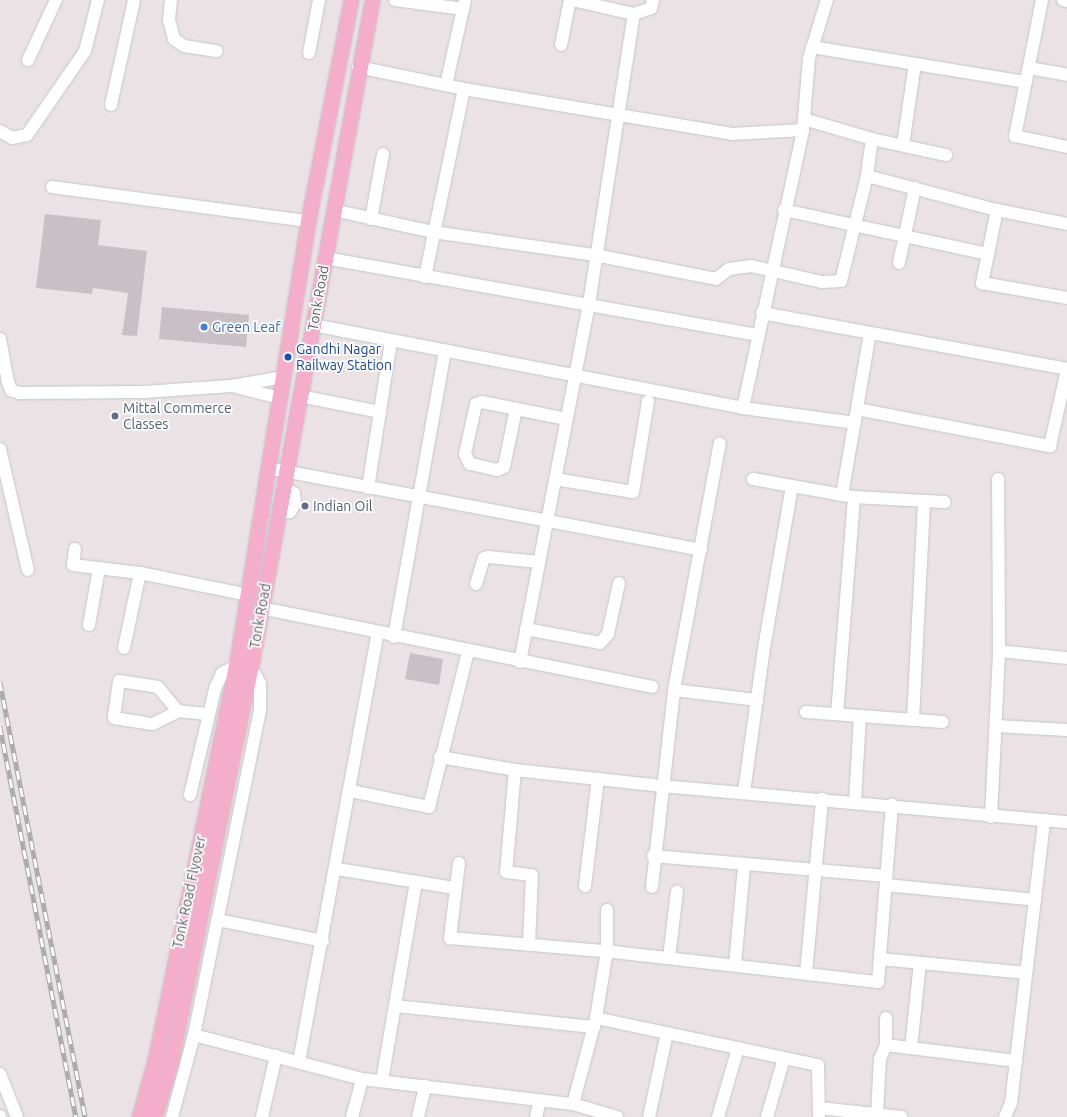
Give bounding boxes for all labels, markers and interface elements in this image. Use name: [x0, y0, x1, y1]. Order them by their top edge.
street label: Tonk Road: [304, 264, 332, 332]
place label: Green Leaf: [212, 319, 281, 335]
marker: Green Leaf: [199, 322, 209, 332]
place label: Gandhi Nagar Railway Station: [296, 341, 392, 374]
marker: Gandhi Nagar Railway Station: [283, 352, 293, 362]
place label: Mittal Commerce Classes: [123, 400, 232, 432]
marker: Mittal Commerce Classes: [110, 411, 120, 421]
place label: Indian Oil: [313, 498, 372, 514]
marker: Indian Oil: [300, 501, 310, 511]
street label: Tonk Road: [246, 582, 274, 650]
street label: Tonk Road Flyover: [169, 834, 209, 950]

